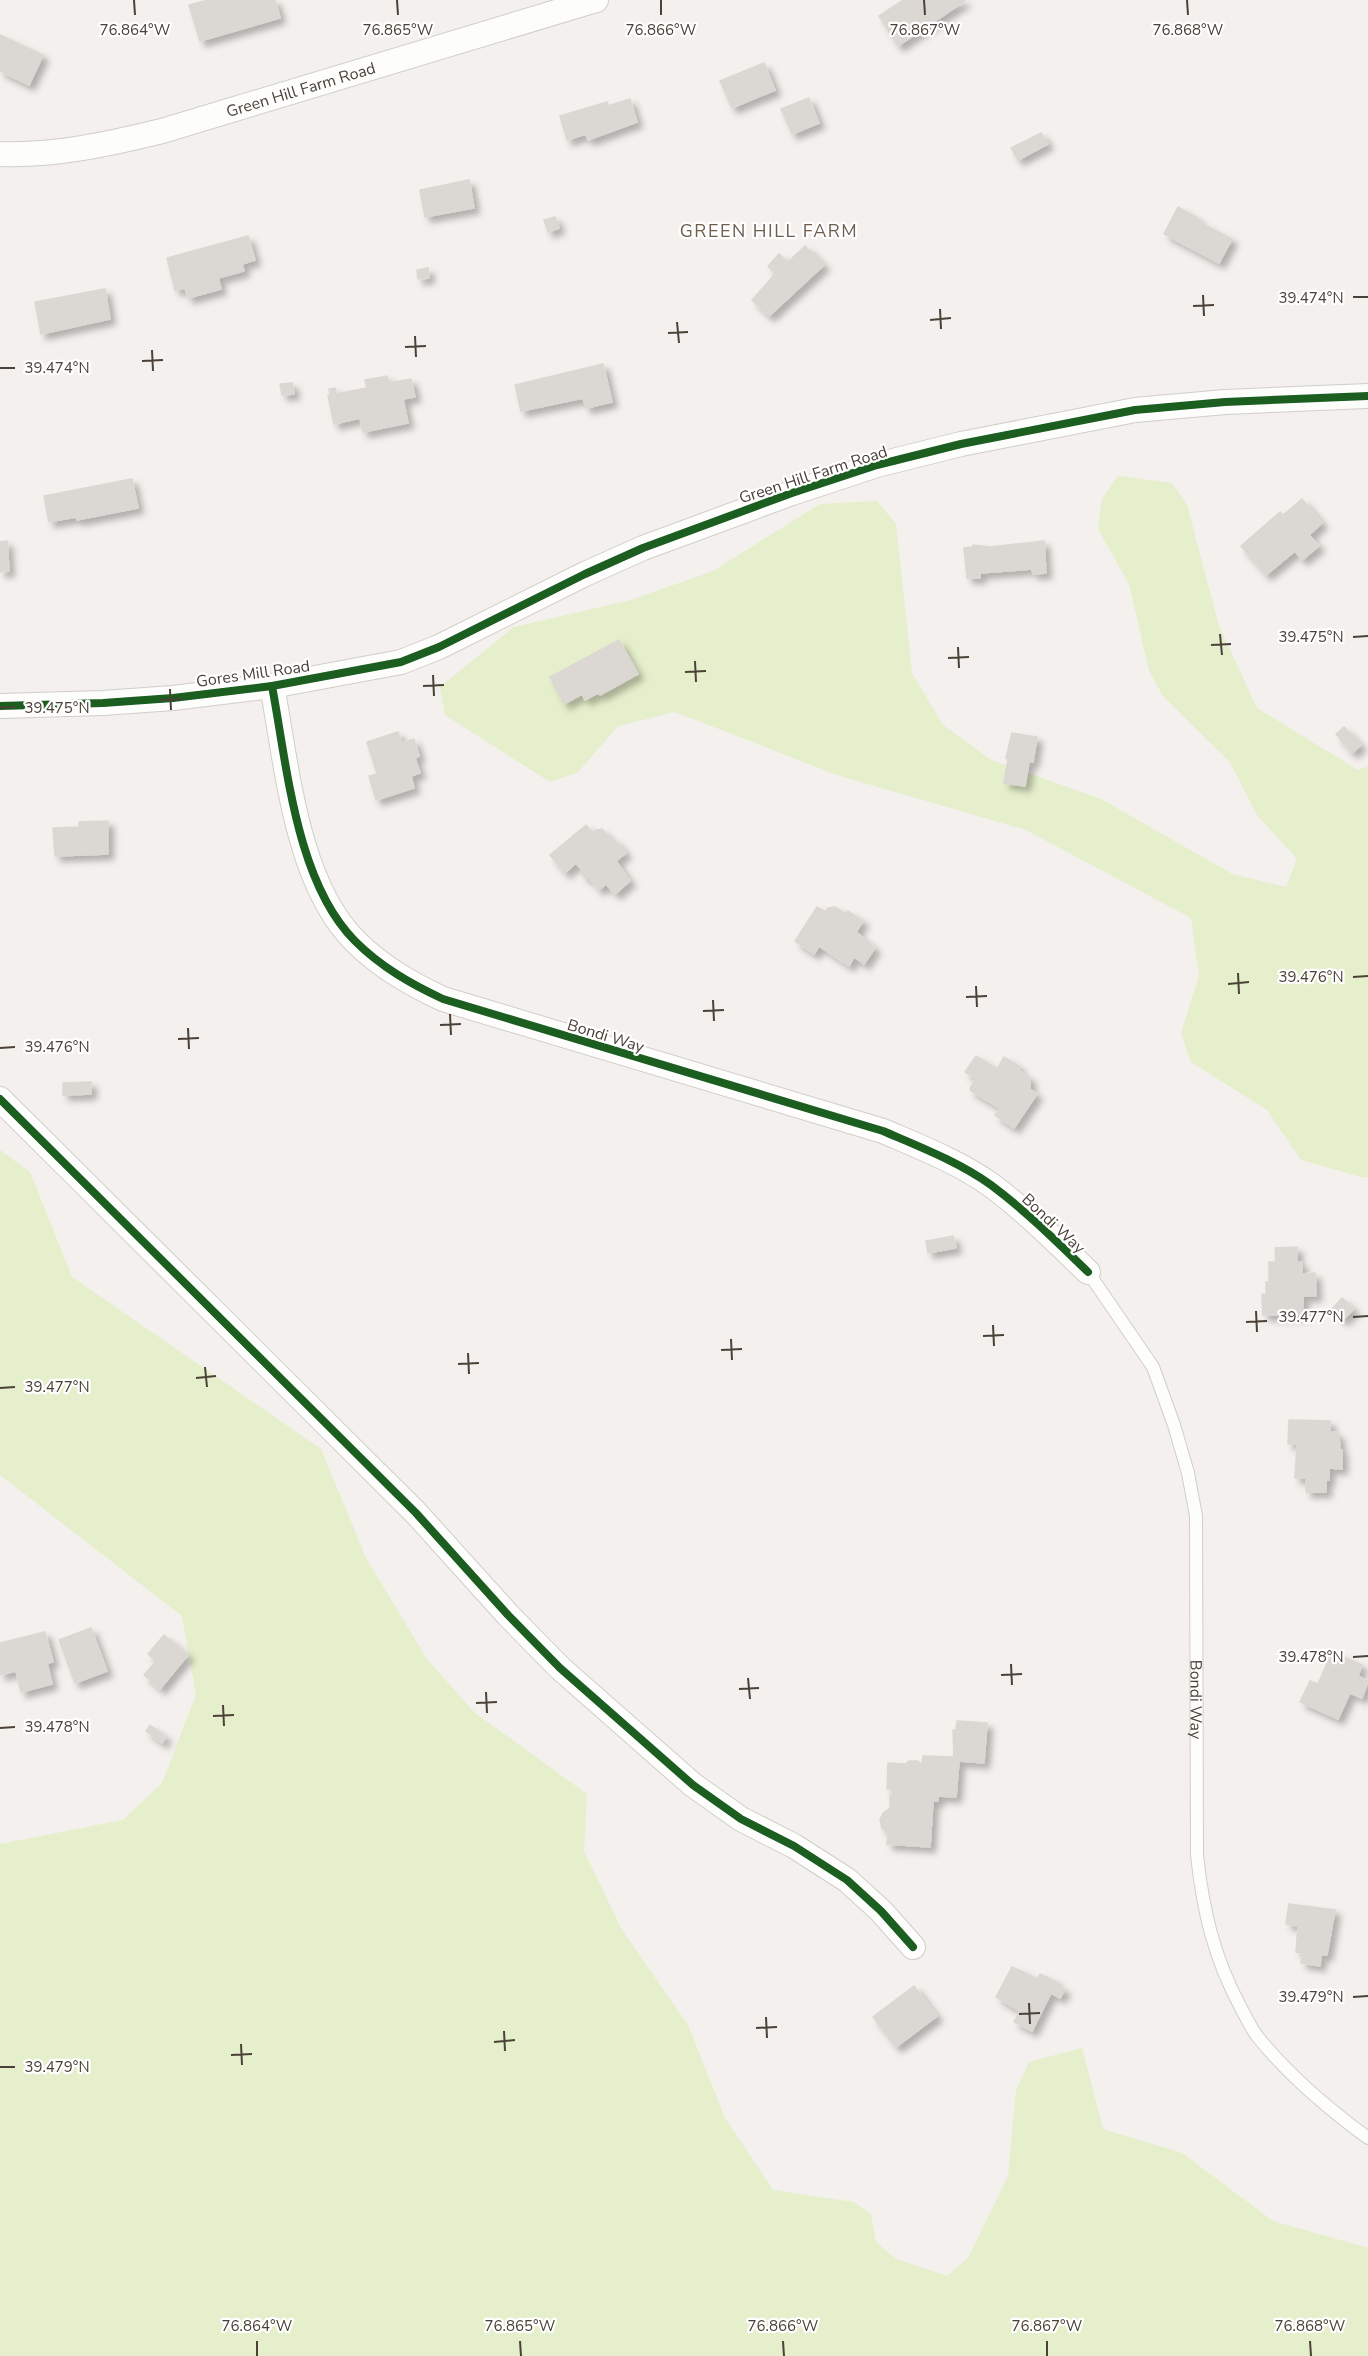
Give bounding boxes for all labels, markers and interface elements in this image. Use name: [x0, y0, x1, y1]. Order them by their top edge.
text: 76.864°W: [100, 20, 171, 40]
text: 76.865°W: [363, 20, 434, 40]
text: 76.866°W: [626, 20, 697, 40]
text: 76.867°W: [890, 20, 961, 40]
text: 76.868°W: [1153, 20, 1224, 40]
street label: Green Hill Farm Road: [224, 57, 378, 123]
district label: GREEN HILL FARM: [680, 219, 858, 243]
text: 39.474°N: [1278, 288, 1344, 308]
text: 39.474°N: [24, 358, 90, 378]
street label: Green Hill Farm Road: [736, 441, 890, 509]
text: 39.475°N: [1278, 627, 1344, 647]
street label: Gores Mill Road: [195, 655, 311, 693]
text: 39.475°N: [24, 698, 90, 718]
text: 39.476°N: [1278, 967, 1344, 987]
street label: Bondi Way: [565, 1014, 648, 1058]
text: 39.476°N: [24, 1037, 90, 1057]
street label: Bondi Way: [1017, 1189, 1090, 1259]
text: 39.477°N: [1278, 1307, 1344, 1327]
text: 39.477°N: [24, 1377, 90, 1397]
text: 39.478°N: [1278, 1647, 1344, 1667]
street label: Bondi Way: [1184, 1660, 1207, 1740]
text: 39.478°N: [24, 1717, 90, 1737]
text: 39.479°N: [1278, 1987, 1344, 2007]
text: 39.479°N: [24, 2057, 90, 2077]
text: 76.864°W: [222, 2316, 293, 2336]
text: 76.865°W: [485, 2316, 556, 2336]
text: 76.866°W: [748, 2316, 819, 2336]
text: 76.867°W: [1012, 2316, 1083, 2336]
text: 76.868°W: [1275, 2316, 1346, 2336]

